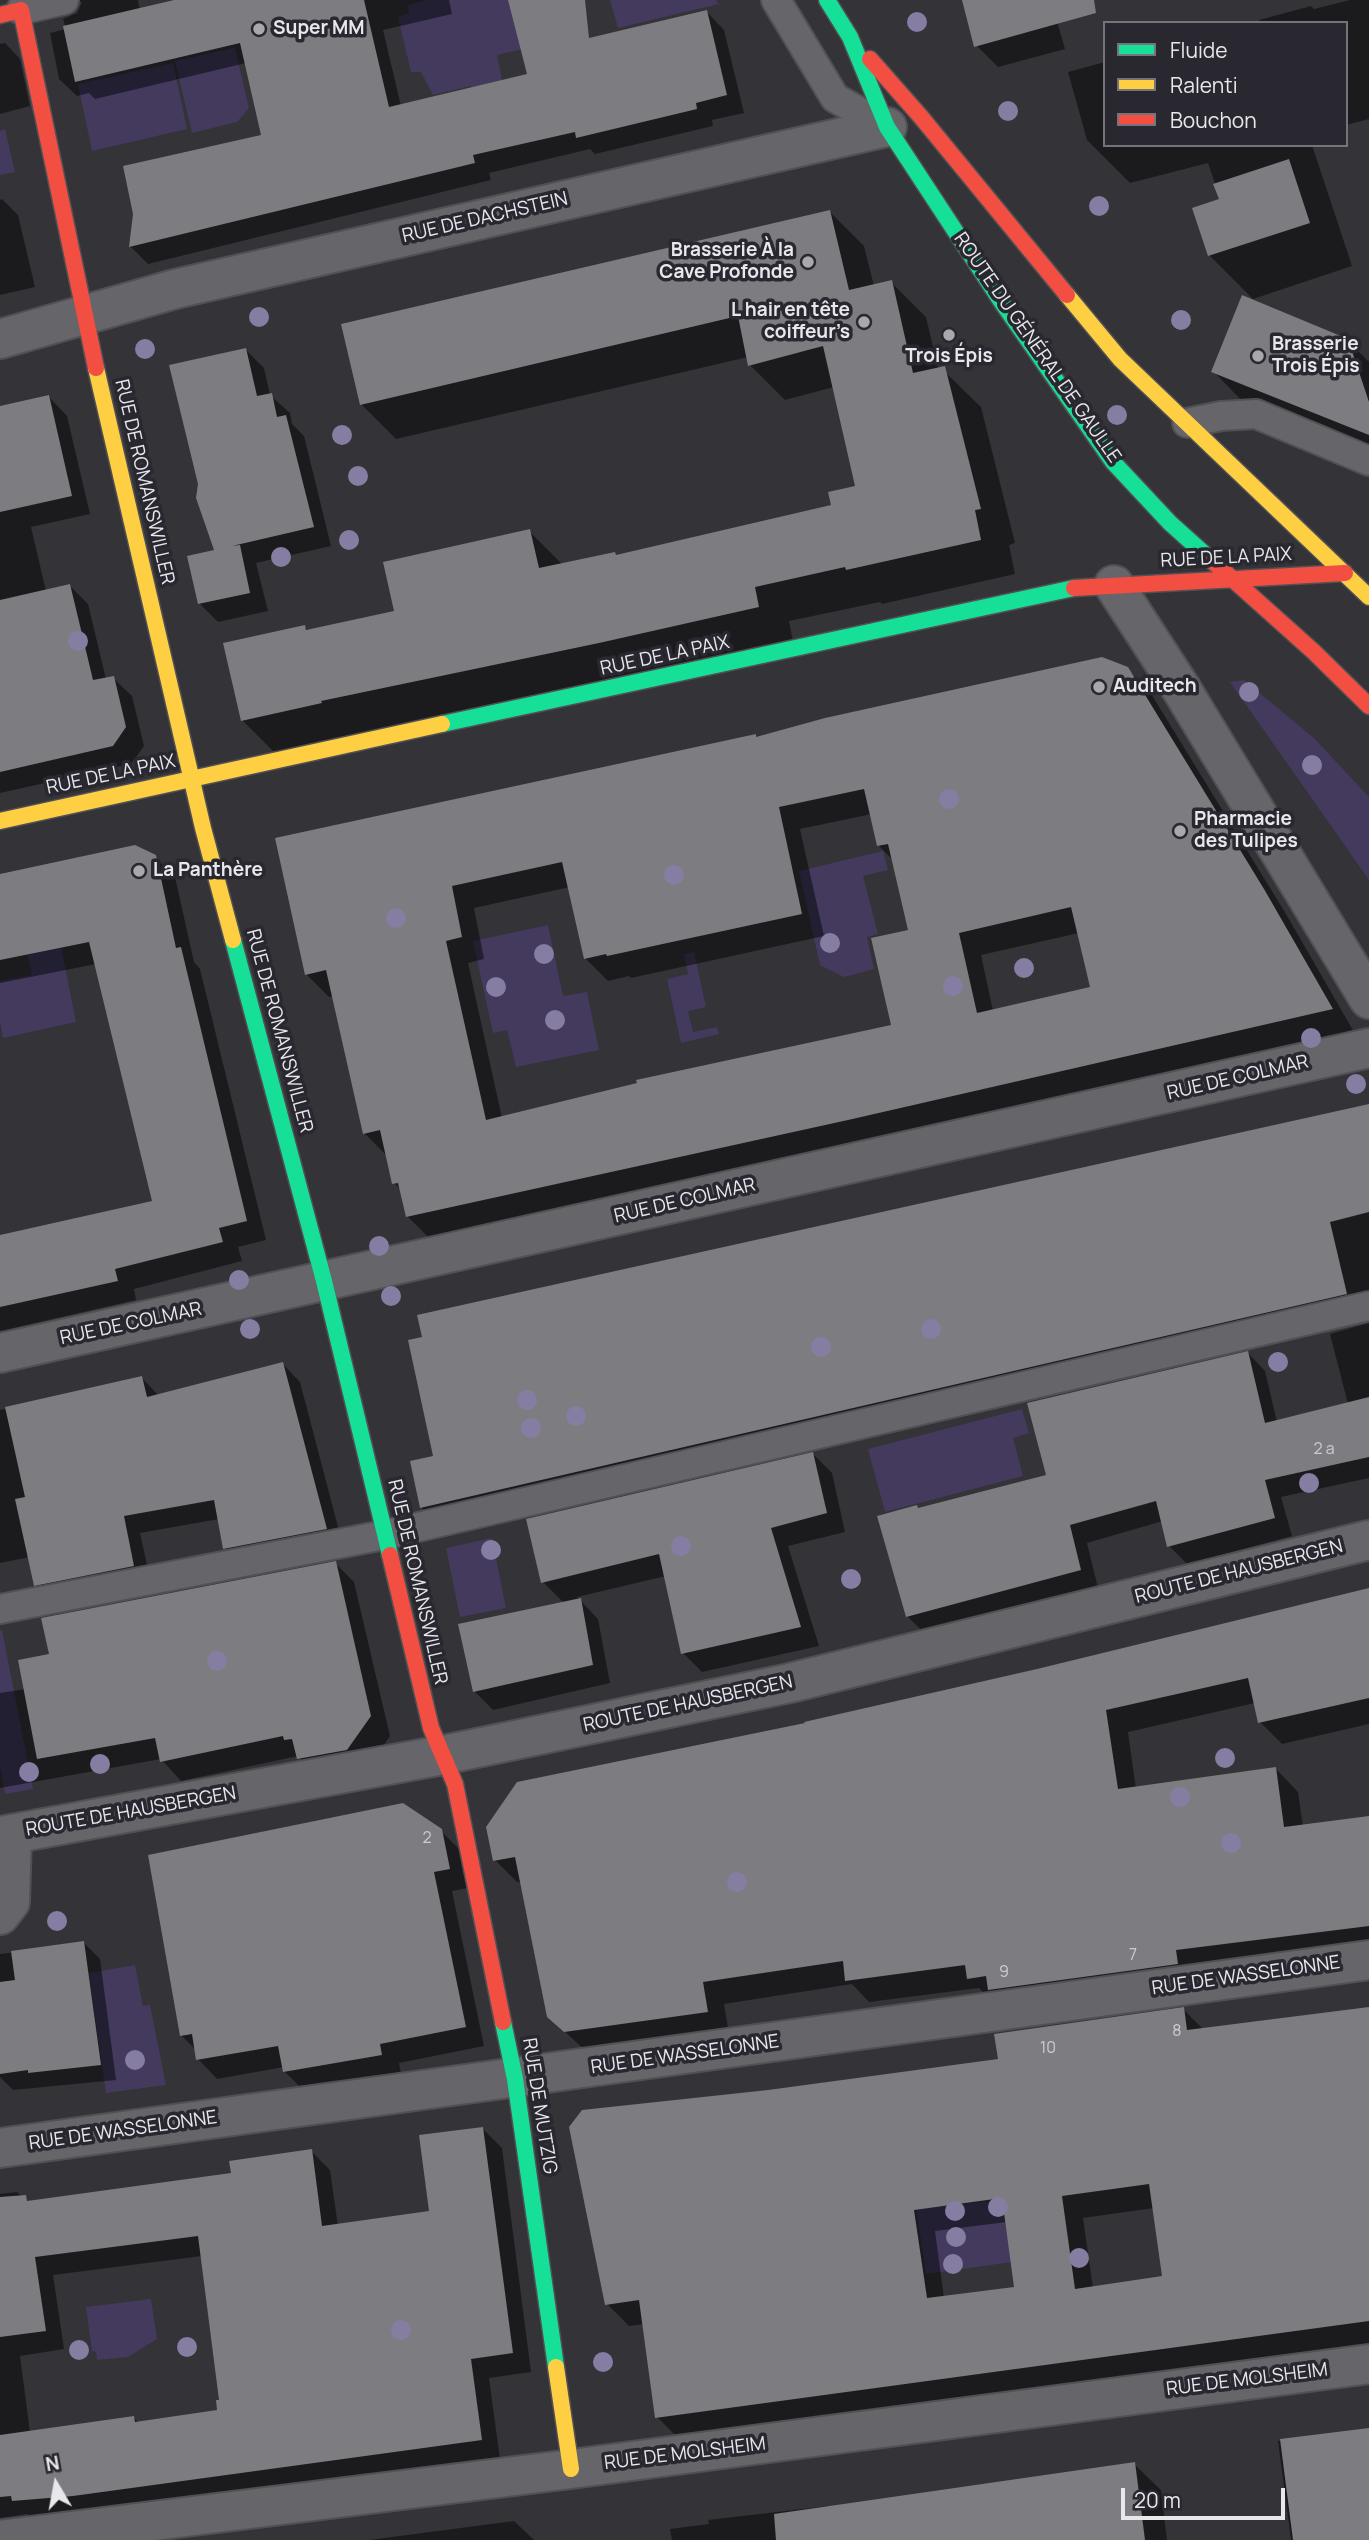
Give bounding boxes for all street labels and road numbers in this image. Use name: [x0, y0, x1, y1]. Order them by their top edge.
street label: RUE DE DACHSTEIN: [400, 188, 570, 248]
street label: ROUTE DU GÉNÉRAL DE GAULLE: [948, 228, 1126, 468]
street label: RUE DE ROMANSWILLER: [109, 377, 179, 587]
street label: RUE DE LA PAIX: [1160, 543, 1292, 573]
street label: RUE DE LA PAIX: [598, 631, 732, 681]
street label: RUE DE LA PAIX: [44, 750, 178, 800]
street label: RUE DE ROMANSWILLER: [241, 927, 317, 1135]
street label: RUE DE COLMAR: [1165, 1051, 1311, 1105]
street label: RUE DE COLMAR: [612, 1174, 758, 1228]
street label: RUE DE COLMAR: [58, 1298, 204, 1350]
street label: RUE DE ROMANSWILLER: [382, 1477, 452, 1687]
street label: ROUTE DE HAUSBERGEN: [1133, 1535, 1345, 1609]
street label: ROUTE DE HAUSBERGEN: [581, 1671, 795, 1737]
street label: ROUTE DE HAUSBERGEN: [24, 1782, 238, 1842]
street label: RUE DE WASSELONNE: [1150, 1951, 1342, 2001]
street label: RUE DE WASSELONNE: [589, 2030, 781, 2080]
street label: RUE DE MUTZIG: [517, 2036, 561, 2176]
street label: RUE DE WASSELONNE: [27, 2106, 219, 2156]
street label: RUE DE MOLSHEIM: [1165, 2359, 1329, 2401]
street label: RUE DE MOLSHEIM: [603, 2433, 767, 2475]

